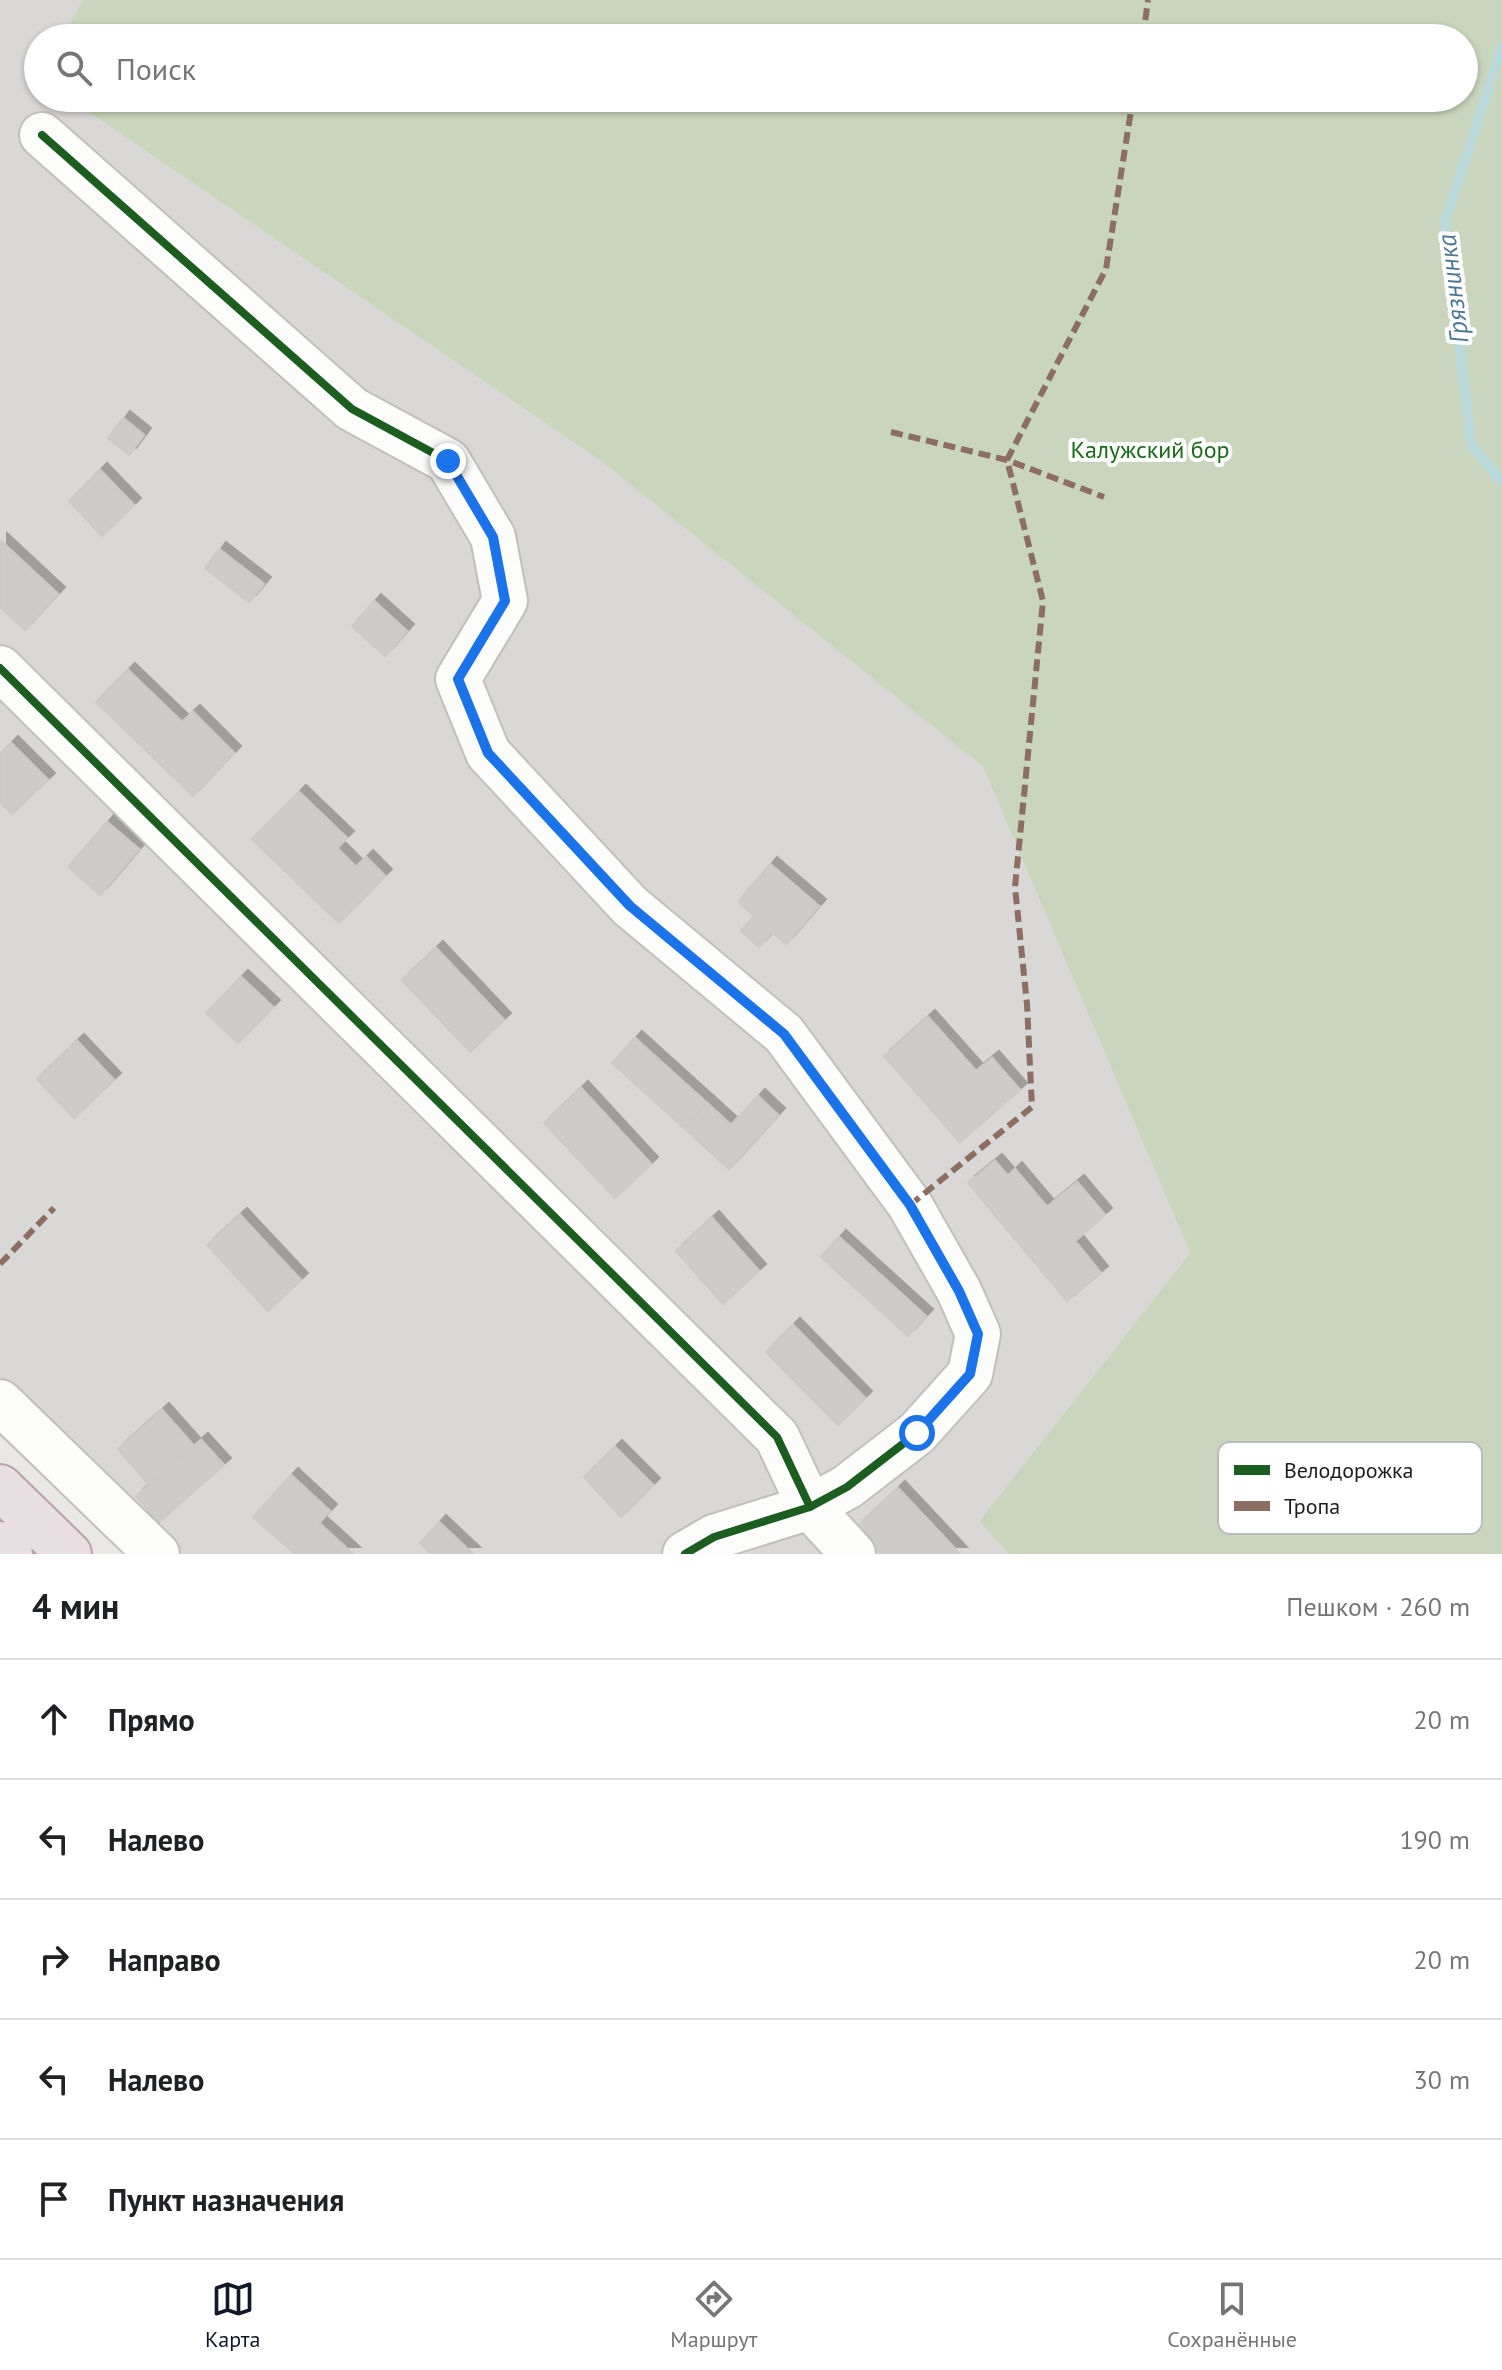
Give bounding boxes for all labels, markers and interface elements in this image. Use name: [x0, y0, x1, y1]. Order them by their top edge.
search box: [24, 24, 1478, 112]
icon: search: [52, 46, 96, 90]
text: Поиск: [116, 49, 196, 88]
water label: Грязнинка: [1429, 232, 1476, 345]
park label: Калужский бор: [1070, 434, 1230, 465]
route end: [430, 443, 466, 479]
route start: [899, 1415, 935, 1451]
legend: [1218, 1442, 1482, 1534]
text: Велодорожка: [1284, 1456, 1413, 1484]
text: Тропа: [1284, 1492, 1340, 1520]
text: 4 мин: [32, 1584, 119, 1628]
text: Пешком · 260 m: [1286, 1590, 1470, 1623]
icon: ahead: [32, 1697, 76, 1741]
text: Прямо: [108, 1700, 195, 1739]
text: 20 m: [1414, 1703, 1470, 1736]
icon: left: [32, 1817, 76, 1861]
text: Налево: [108, 1820, 204, 1859]
text: 190 m: [1399, 1823, 1470, 1856]
icon: right: [32, 1937, 76, 1981]
text: Направо: [108, 1940, 221, 1979]
text: 20 m: [1414, 1943, 1470, 1976]
icon: left: [32, 2057, 76, 2101]
text: Налево: [108, 2060, 204, 2099]
text: 30 m: [1414, 2063, 1470, 2096]
icon: arrive: [32, 2177, 76, 2221]
text: Пункт назначения: [108, 2180, 344, 2219]
tab: Карта: [205, 2277, 260, 2353]
tab: Маршрут: [670, 2277, 757, 2353]
tab: Сохранённые: [1167, 2277, 1297, 2353]

